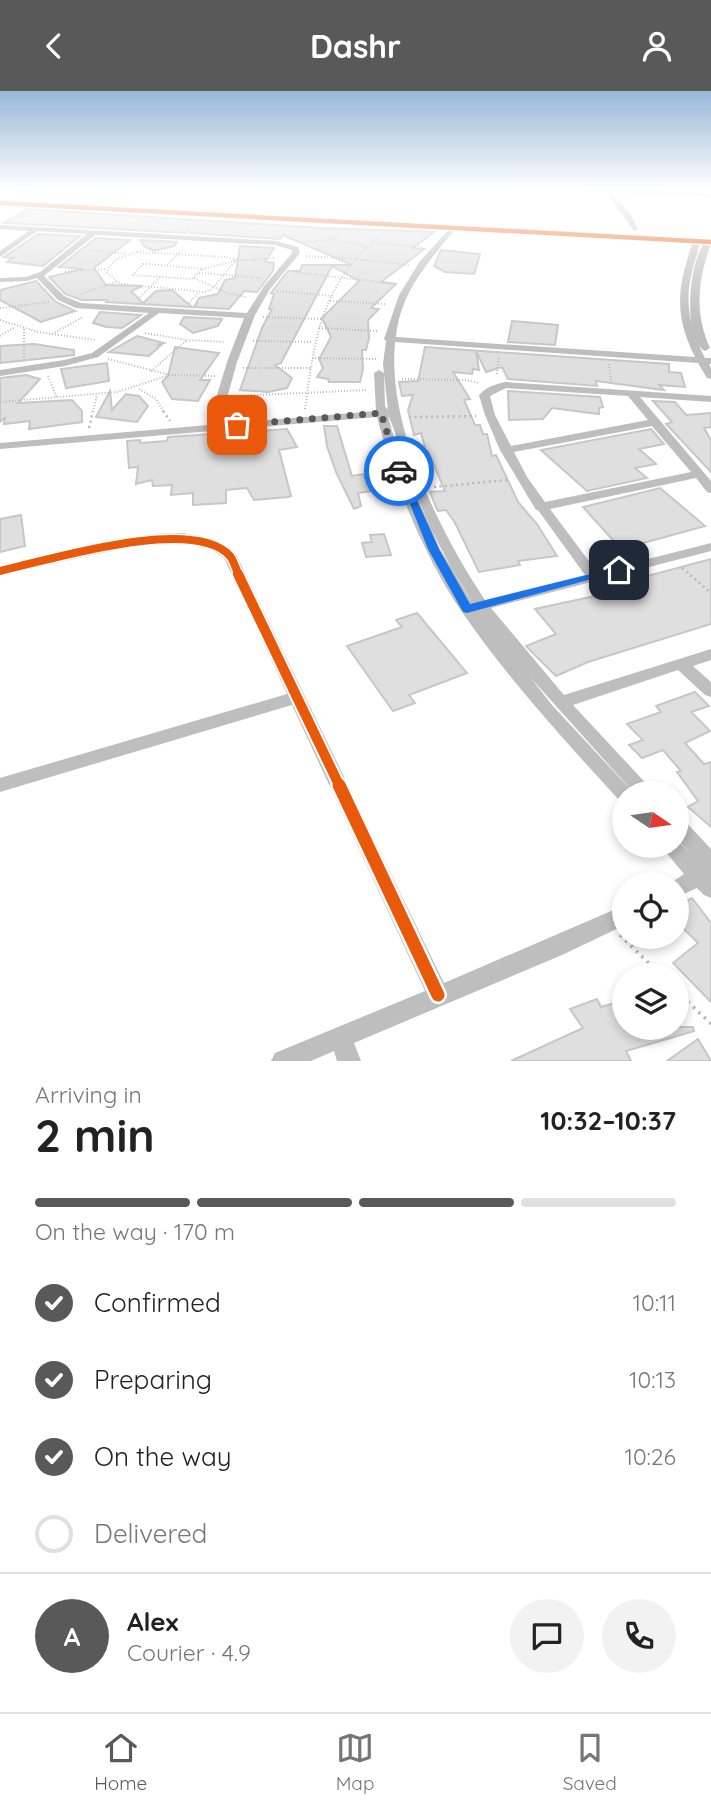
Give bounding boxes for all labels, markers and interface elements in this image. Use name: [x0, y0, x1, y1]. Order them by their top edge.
text: Dashr: [310, 26, 401, 66]
icon: back: [35, 27, 73, 65]
icon: person: [638, 27, 676, 65]
pin: [207, 395, 267, 455]
icon: bag: [218, 406, 256, 444]
courier: [364, 436, 434, 506]
icon: car: [380, 452, 418, 490]
pin: [589, 540, 649, 600]
icon: home: [600, 551, 638, 589]
north arrow: [612, 781, 690, 857]
map controls: [612, 781, 689, 1040]
button: locate: [612, 872, 689, 949]
button: layers: [612, 963, 689, 1040]
text: Arriving in: [35, 1080, 142, 1109]
text: 10:32–10:37: [540, 1104, 676, 1137]
text: 2 min: [35, 1106, 155, 1164]
text: On the way · 170 m: [35, 1217, 235, 1246]
icon: check: [35, 1284, 73, 1322]
text: Confirmed: [94, 1286, 221, 1319]
text: 10:11: [632, 1288, 676, 1317]
icon: check: [35, 1361, 73, 1399]
text: Preparing: [94, 1363, 212, 1396]
text: 10:13: [629, 1365, 676, 1394]
icon: check: [35, 1438, 73, 1476]
text: On the way: [94, 1440, 232, 1473]
text: 10:26: [624, 1442, 676, 1471]
text: Delivered: [94, 1517, 207, 1550]
button: chat: [510, 1599, 584, 1673]
button: phone: [602, 1599, 676, 1673]
text: Alex: [127, 1605, 178, 1638]
text: A: [64, 1620, 80, 1653]
text: Courier · 4.9: [127, 1638, 251, 1667]
tab: Home: [94, 1729, 147, 1795]
tab: Map: [336, 1729, 374, 1795]
tab: Saved: [563, 1729, 617, 1795]

